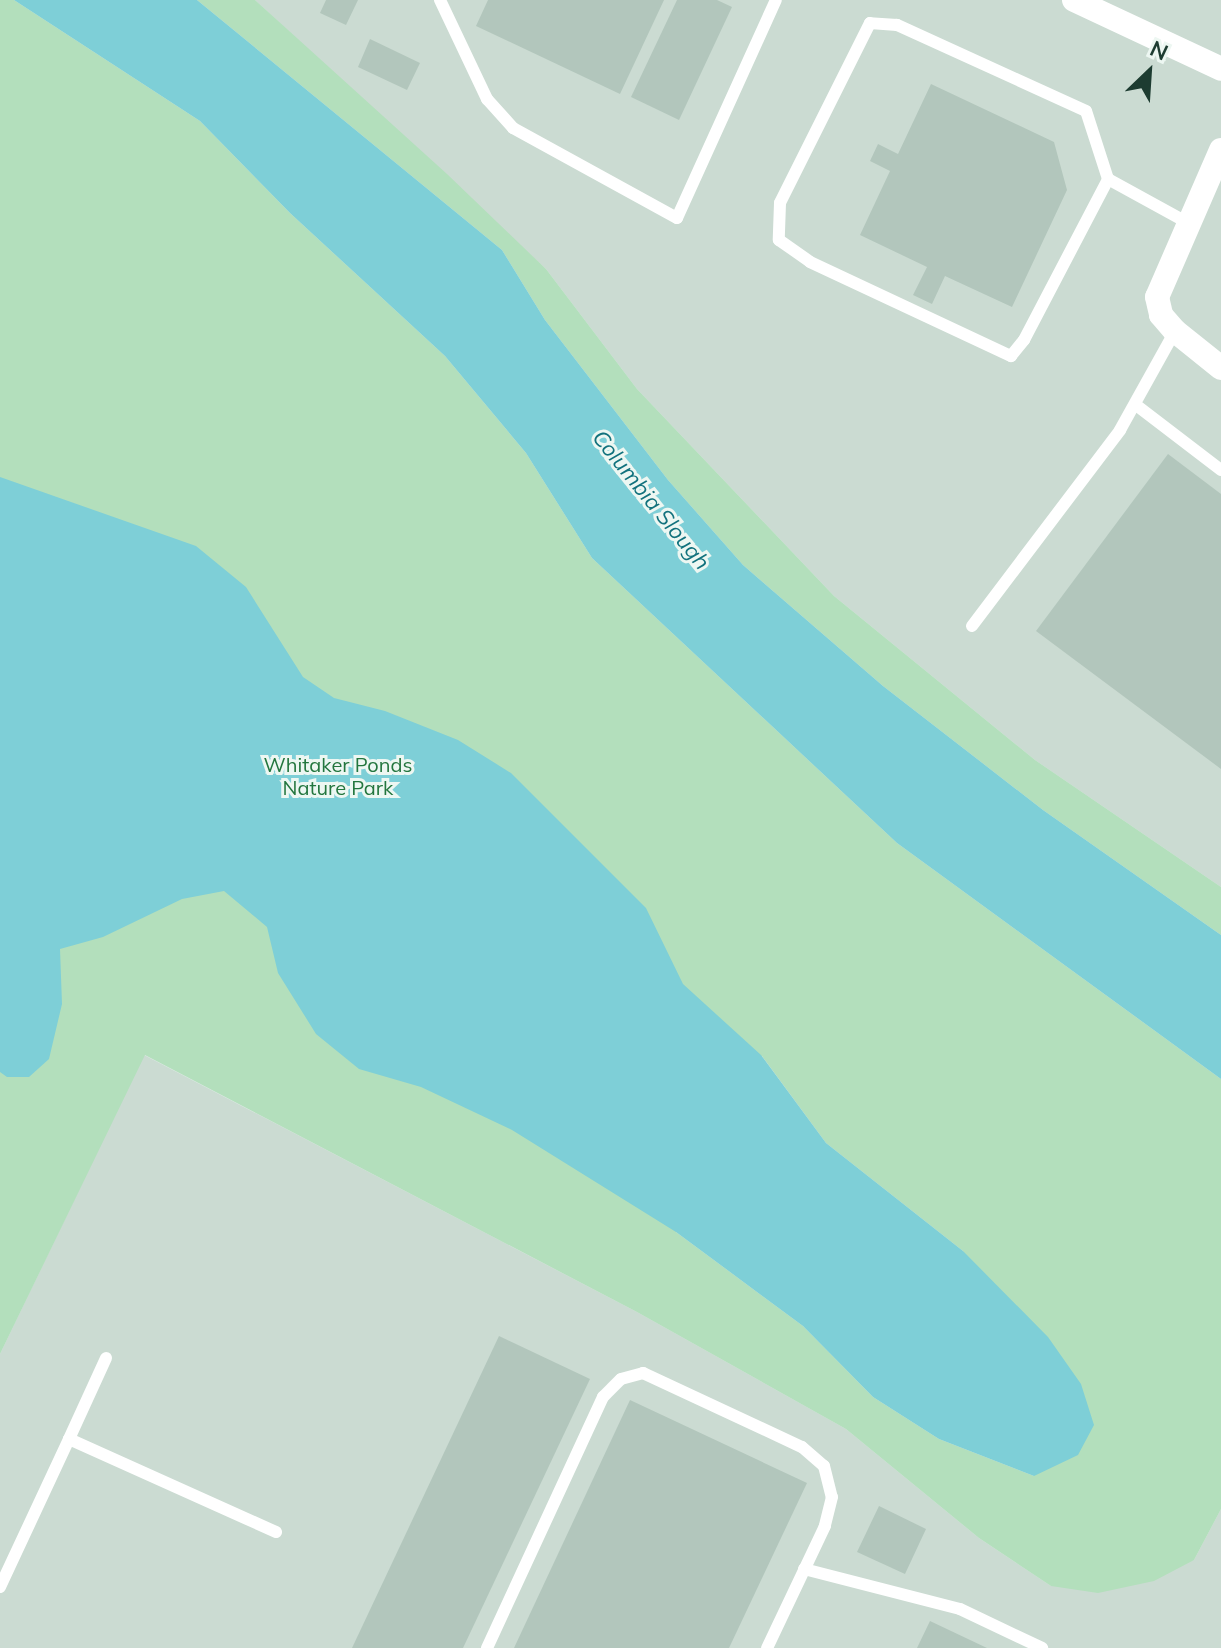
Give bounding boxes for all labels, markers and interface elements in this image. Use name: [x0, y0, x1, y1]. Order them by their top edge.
north arrow: [1109, 32, 1189, 112]
text: N: [1146, 34, 1173, 66]
water label: Columbia Slough: [587, 425, 715, 575]
park label: Whitaker Ponds Nature Park: [264, 753, 412, 800]

